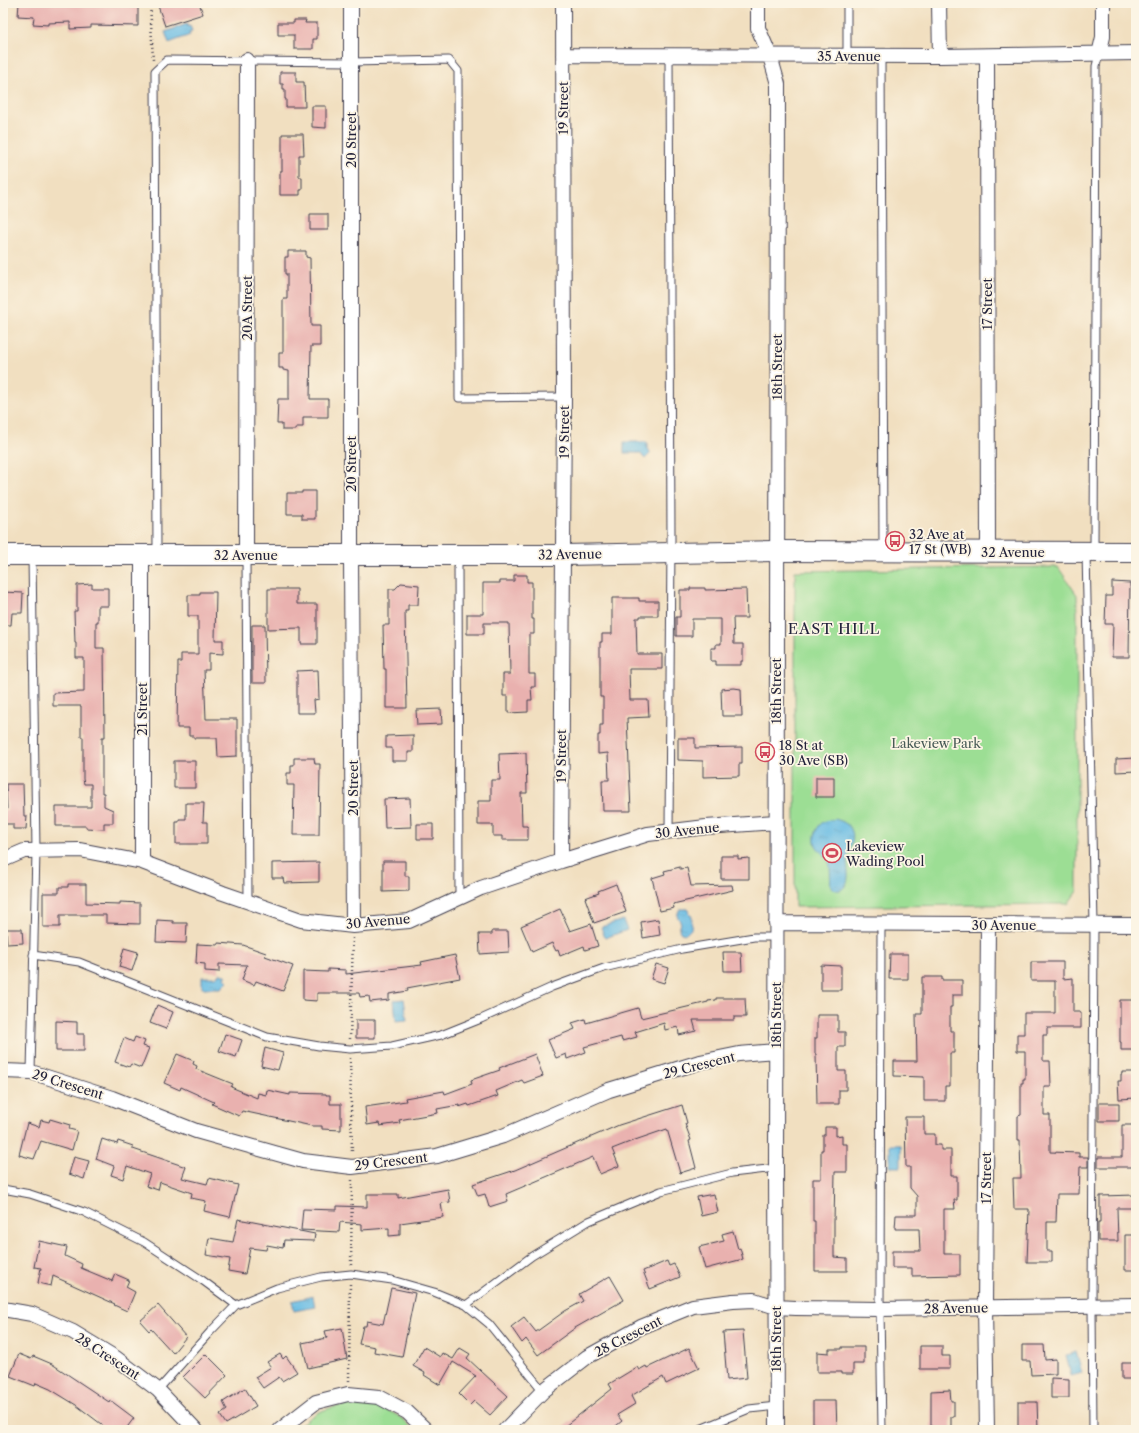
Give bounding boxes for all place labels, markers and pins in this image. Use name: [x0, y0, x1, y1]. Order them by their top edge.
place label: 32 Ave at 17 St (WB): [909, 526, 971, 557]
bus stop icon: 32 Ave at 17 St (WB): [884, 530, 906, 552]
place label: 18 St at 30 Ave (SB): [779, 737, 848, 768]
bus stop icon: 18 St at 30 Ave (SB): [754, 741, 776, 763]
place label: Lakeview Wading Pool: [845, 838, 924, 869]
sports icon: Lakeview Wading Pool: [821, 842, 843, 864]

